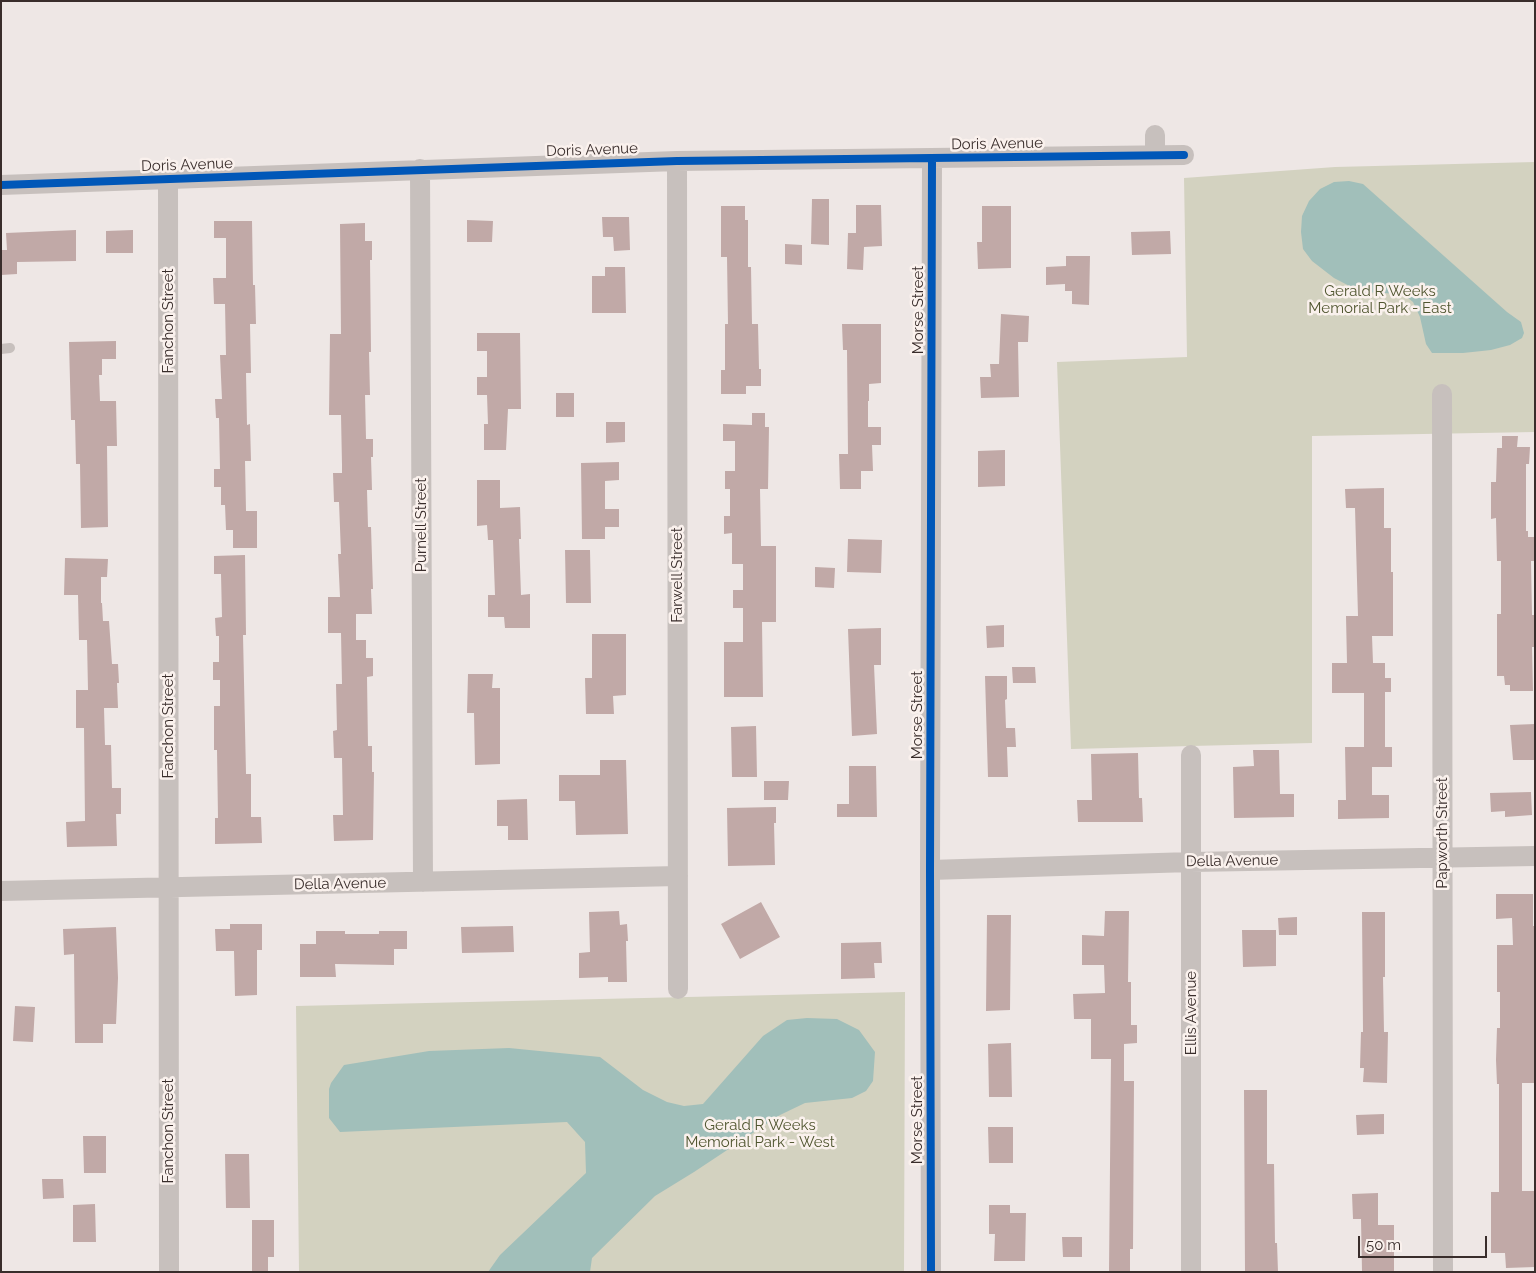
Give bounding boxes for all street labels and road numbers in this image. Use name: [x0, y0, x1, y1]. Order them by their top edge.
street label: Doris Avenue: [951, 134, 1043, 154]
street label: Doris Avenue: [546, 139, 638, 161]
street label: Doris Avenue: [141, 154, 233, 176]
street label: Morse Street: [909, 266, 927, 354]
street label: Fanchon Street: [159, 269, 177, 373]
street label: Purnell Street: [412, 478, 430, 572]
street label: Farwell Street: [668, 527, 686, 623]
street label: Morse Street: [908, 671, 926, 759]
street label: Fanchon Street: [159, 674, 177, 778]
street label: Papworth Street: [1433, 777, 1451, 889]
street label: Della Avenue: [1186, 851, 1278, 871]
street label: Della Avenue: [294, 874, 386, 894]
street label: Ellis Avenue: [1182, 971, 1200, 1055]
street label: Morse Street: [908, 1076, 926, 1164]
street label: Fanchon Street: [159, 1079, 177, 1183]

